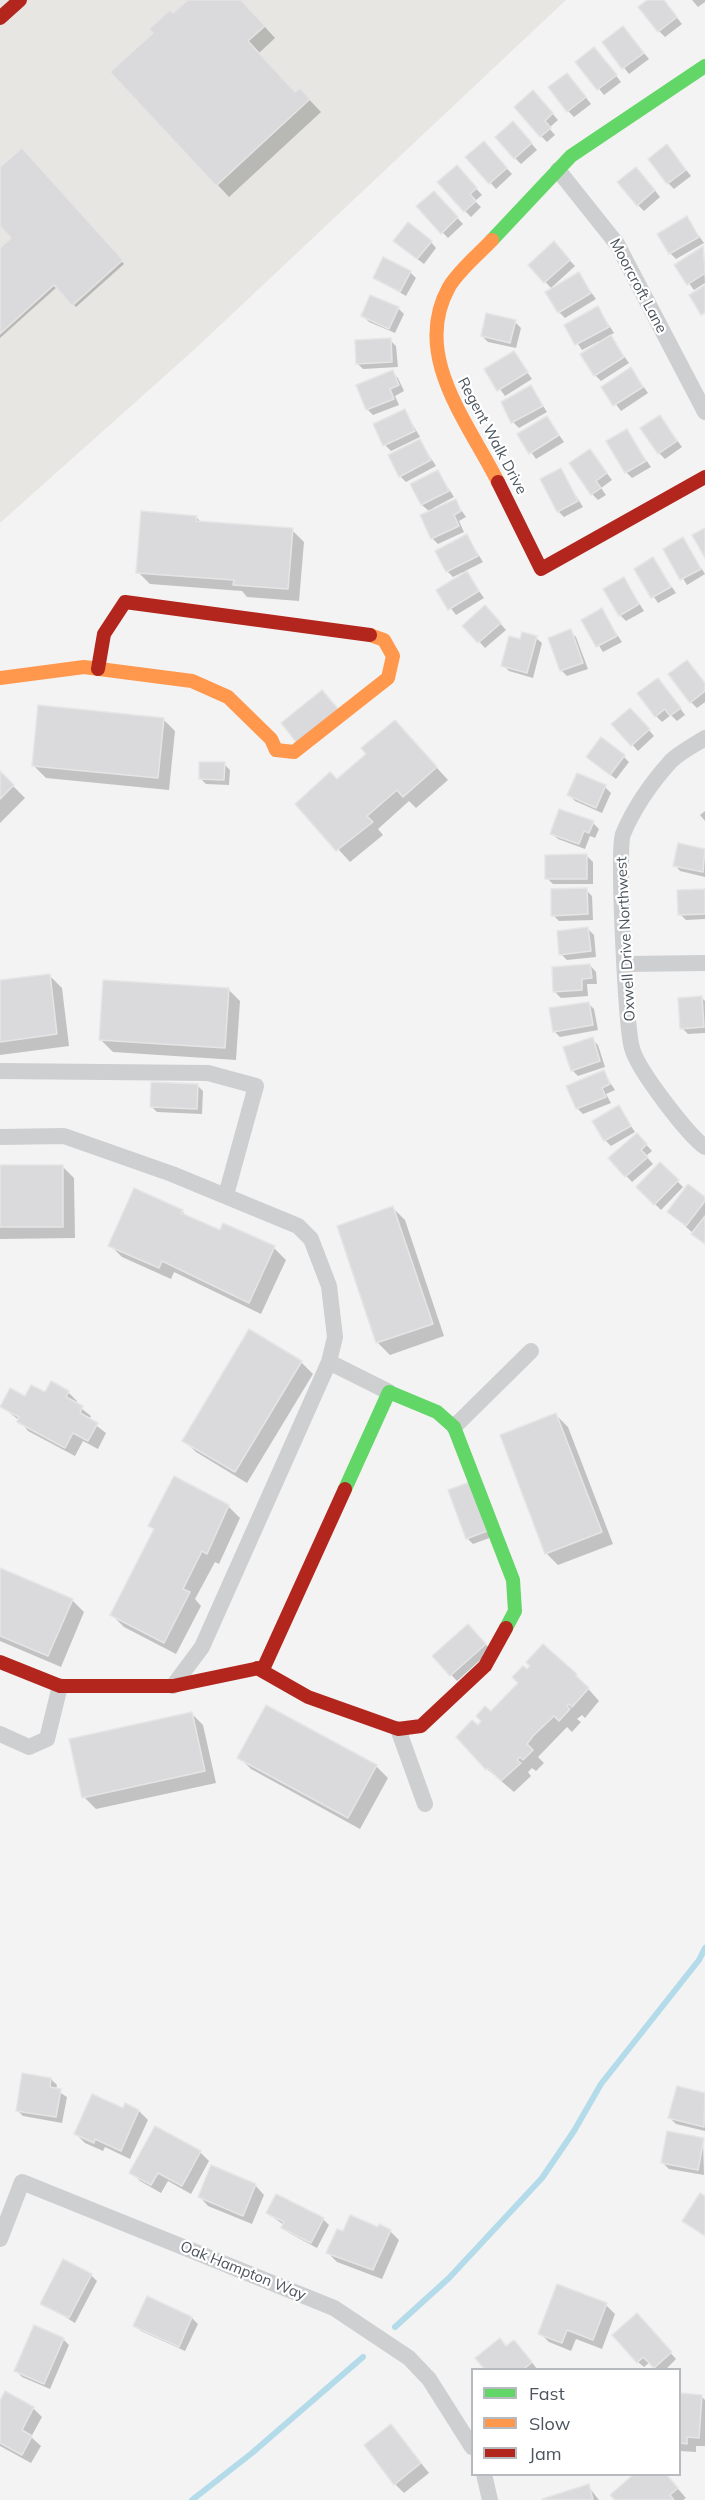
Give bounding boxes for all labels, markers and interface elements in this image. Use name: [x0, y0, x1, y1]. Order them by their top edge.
street label: Moorcroft Lane: [605, 236, 671, 336]
street label: Regent Walk Drive: [454, 374, 530, 498]
street label: Oxwell Drive Northwest: [613, 856, 639, 1022]
street label: Oak Hampton Way: [178, 2238, 308, 2304]
legend: [471, 2368, 681, 2476]
text: Fast: [529, 2382, 565, 2405]
text: Slow: [529, 2412, 570, 2435]
text: Jam: [529, 2442, 562, 2465]

